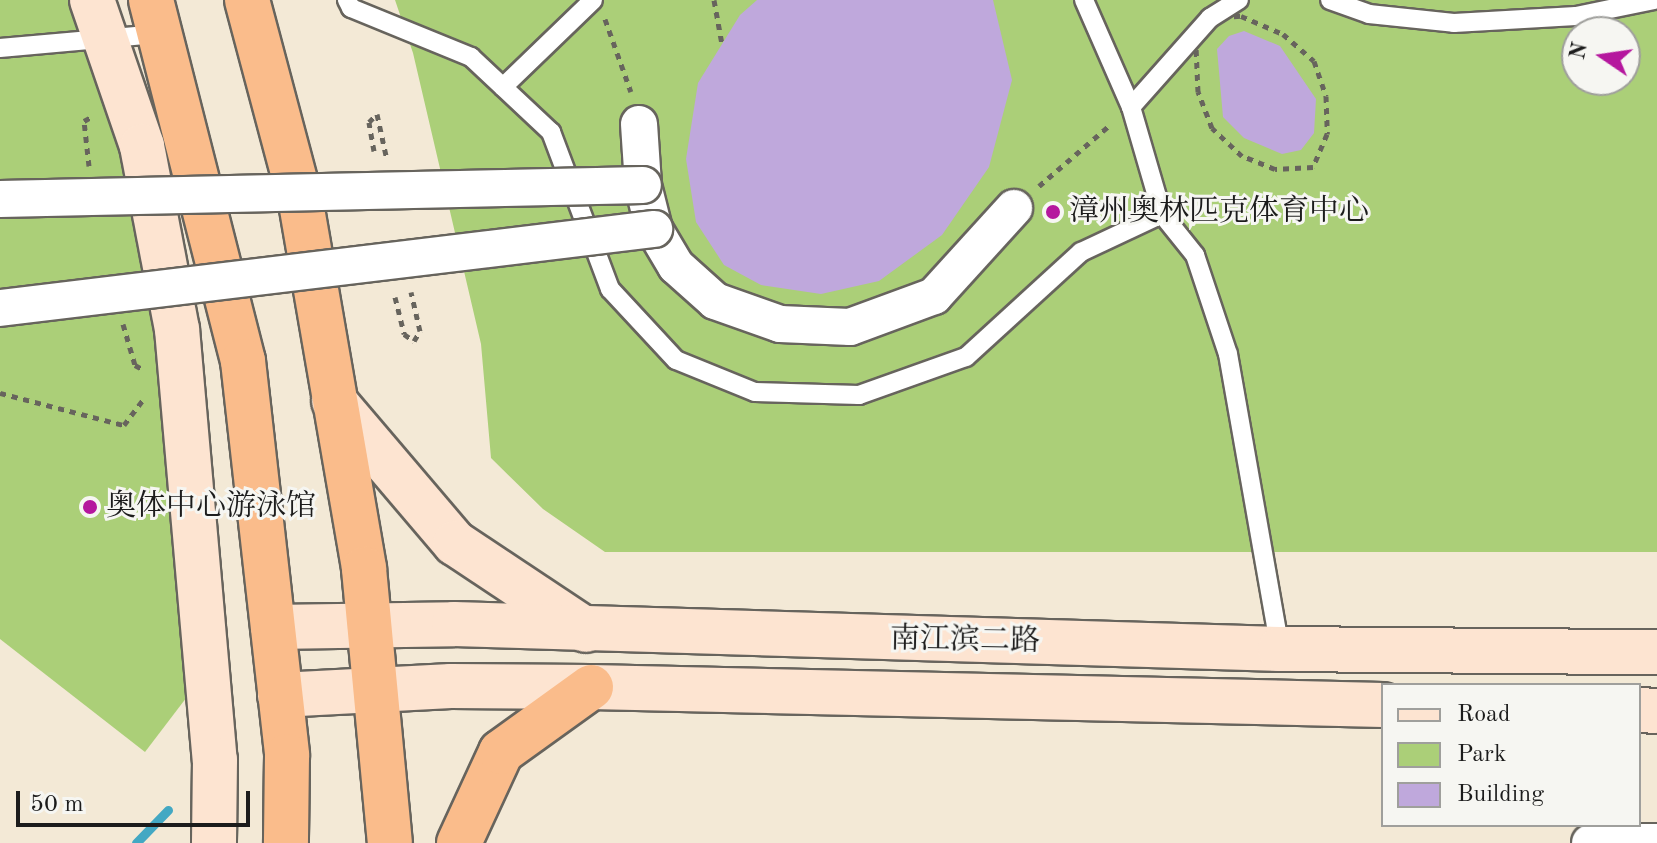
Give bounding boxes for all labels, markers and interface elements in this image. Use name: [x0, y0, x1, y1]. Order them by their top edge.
north arrow: [1561, 16, 1641, 96]
text: N: [1567, 40, 1592, 62]
place label: 漳州奥林匹克体育中心: [1069, 194, 1369, 230]
marker: 漳州奥林匹克体育中心: [1044, 203, 1062, 221]
place label: 奥体中心游泳馆: [106, 489, 316, 525]
marker: 奥体中心游泳馆: [81, 498, 99, 516]
street label: 南江滨二路: [890, 622, 1040, 660]
legend: [1381, 683, 1641, 827]
text: Road: [1457, 703, 1510, 727]
text: Park: [1457, 743, 1506, 767]
scale bar: [20, 775, 254, 825]
text: Building: [1457, 783, 1544, 807]
text: 50 m: [30, 793, 84, 817]

